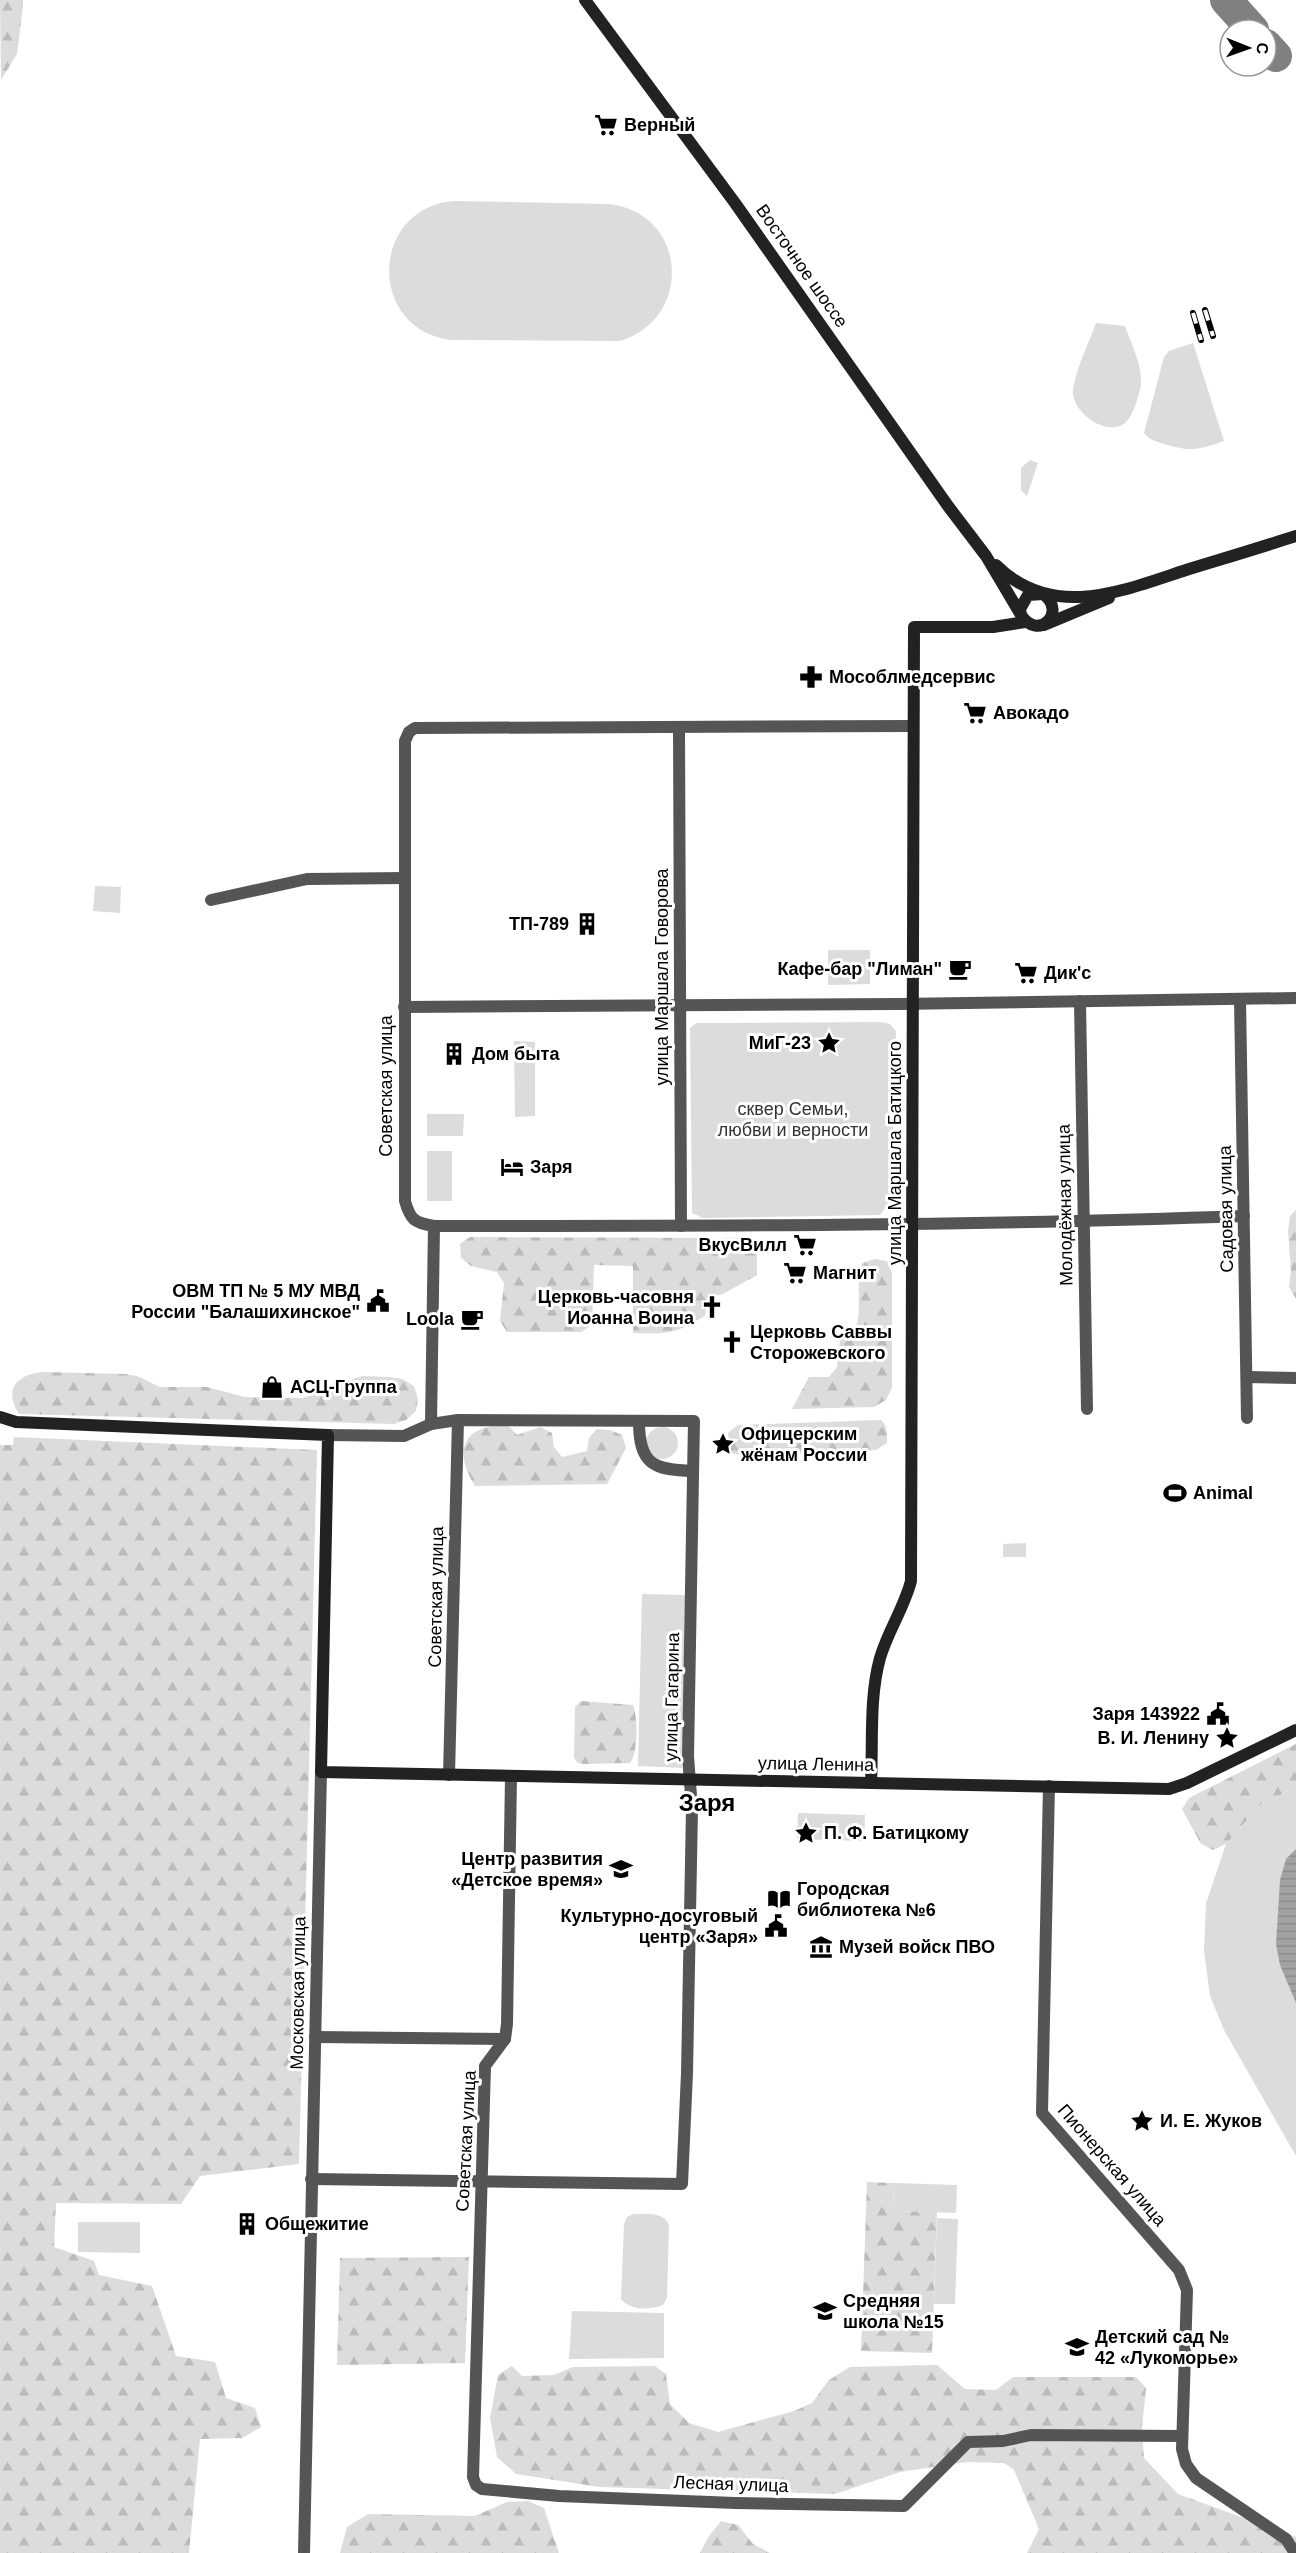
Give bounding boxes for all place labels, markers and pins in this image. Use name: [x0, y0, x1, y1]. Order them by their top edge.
supermarket icon: Верный: [593, 112, 619, 138]
place label: Верный: [624, 115, 695, 135]
pharmacy icon: Мособлмедсервис: [798, 664, 824, 690]
place label: Мособлмедсервис: [829, 667, 996, 687]
supermarket icon: Авокадо: [962, 700, 988, 726]
place label: Авокадо: [993, 703, 1069, 723]
building icon: ТП-789: [574, 911, 600, 937]
place label: ТП-789: [509, 914, 569, 934]
cafe icon: Кафе-бар "Лиман": [947, 956, 973, 982]
place label: Кафе-бар "Лиман": [777, 959, 942, 979]
supermarket icon: Дик'с: [1013, 960, 1039, 986]
place label: Дик'с: [1044, 963, 1091, 983]
place icon: МиГ-23: [816, 1030, 842, 1056]
place label: МиГ-23: [749, 1033, 811, 1053]
building icon: Дом быта: [441, 1041, 467, 1067]
place label: Дом быта: [472, 1044, 560, 1064]
hotel icon: Заря: [499, 1154, 525, 1180]
place label: Заря: [530, 1157, 573, 1177]
supermarket icon: ВкусВилл: [792, 1232, 818, 1258]
place label: ВкусВилл: [698, 1235, 787, 1255]
supermarket icon: Магнит: [782, 1260, 808, 1286]
place label: Магнит: [813, 1263, 877, 1283]
place label: ОВМ ТП № 5 МУ МВД России "Балашихинское": [131, 1281, 360, 1322]
place label: Церковь-часовня Иоанна Воина: [538, 1287, 695, 1328]
public building icon: ОВМ ТП № 5 МУ МВД России "Балашихинское": [365, 1288, 391, 1314]
church icon: Церковь-часовня Иоанна Воина: [699, 1294, 725, 1320]
cafe icon: Loola: [459, 1306, 485, 1332]
place label: Loola: [406, 1309, 455, 1329]
place label: Церковь Саввы Сторожевского: [750, 1322, 892, 1363]
church icon: Церковь Саввы Сторожевского: [719, 1329, 745, 1355]
shop icon: АСЦ-Группа: [259, 1374, 285, 1400]
place label: АСЦ-Группа: [290, 1377, 398, 1397]
place label: Офицерским жёнам России: [740, 1424, 867, 1465]
place icon: Офицерским жёнам России: [710, 1431, 736, 1457]
sports icon: Animal: [1162, 1480, 1188, 1506]
place label: Animal: [1193, 1483, 1253, 1503]
public building icon: Заря 143922: [1205, 1701, 1231, 1727]
place label: Заря 143922: [1092, 1704, 1200, 1724]
place icon: В. И. Ленину: [1214, 1725, 1240, 1751]
place label: В. И. Ленину: [1098, 1728, 1209, 1748]
place icon: П. Ф. Батицкому: [793, 1820, 819, 1846]
place label: П. Ф. Батицкому: [824, 1823, 969, 1843]
place label: Центр развития «Детское время»: [451, 1849, 603, 1890]
school or university icon: Центр развития «Детское время»: [608, 1856, 634, 1882]
place label: Городская библиотека №6: [797, 1879, 936, 1920]
library icon: Городская библиотека №6: [766, 1886, 792, 1912]
place label: Культурно-досуговый центр «Заря»: [560, 1906, 758, 1947]
public building icon: Культурно-досуговый центр «Заря»: [763, 1913, 789, 1939]
museum icon: Музей войск ПВО: [808, 1934, 834, 1960]
place label: Музей войск ПВО: [839, 1937, 995, 1957]
place icon: И. Е. Жуков: [1129, 2108, 1155, 2134]
place label: И. Е. Жуков: [1160, 2111, 1262, 2131]
building icon: Общежитие: [234, 2211, 260, 2237]
place label: Общежитие: [265, 2214, 369, 2234]
place label: Средняя школа №15: [843, 2291, 944, 2332]
school or university icon: Средняя школа №15: [812, 2298, 838, 2324]
place label: Детский сад № 42 «Лукоморье»: [1095, 2327, 1238, 2368]
school or university icon: Детский сад № 42 «Лукоморье»: [1064, 2334, 1090, 2360]

